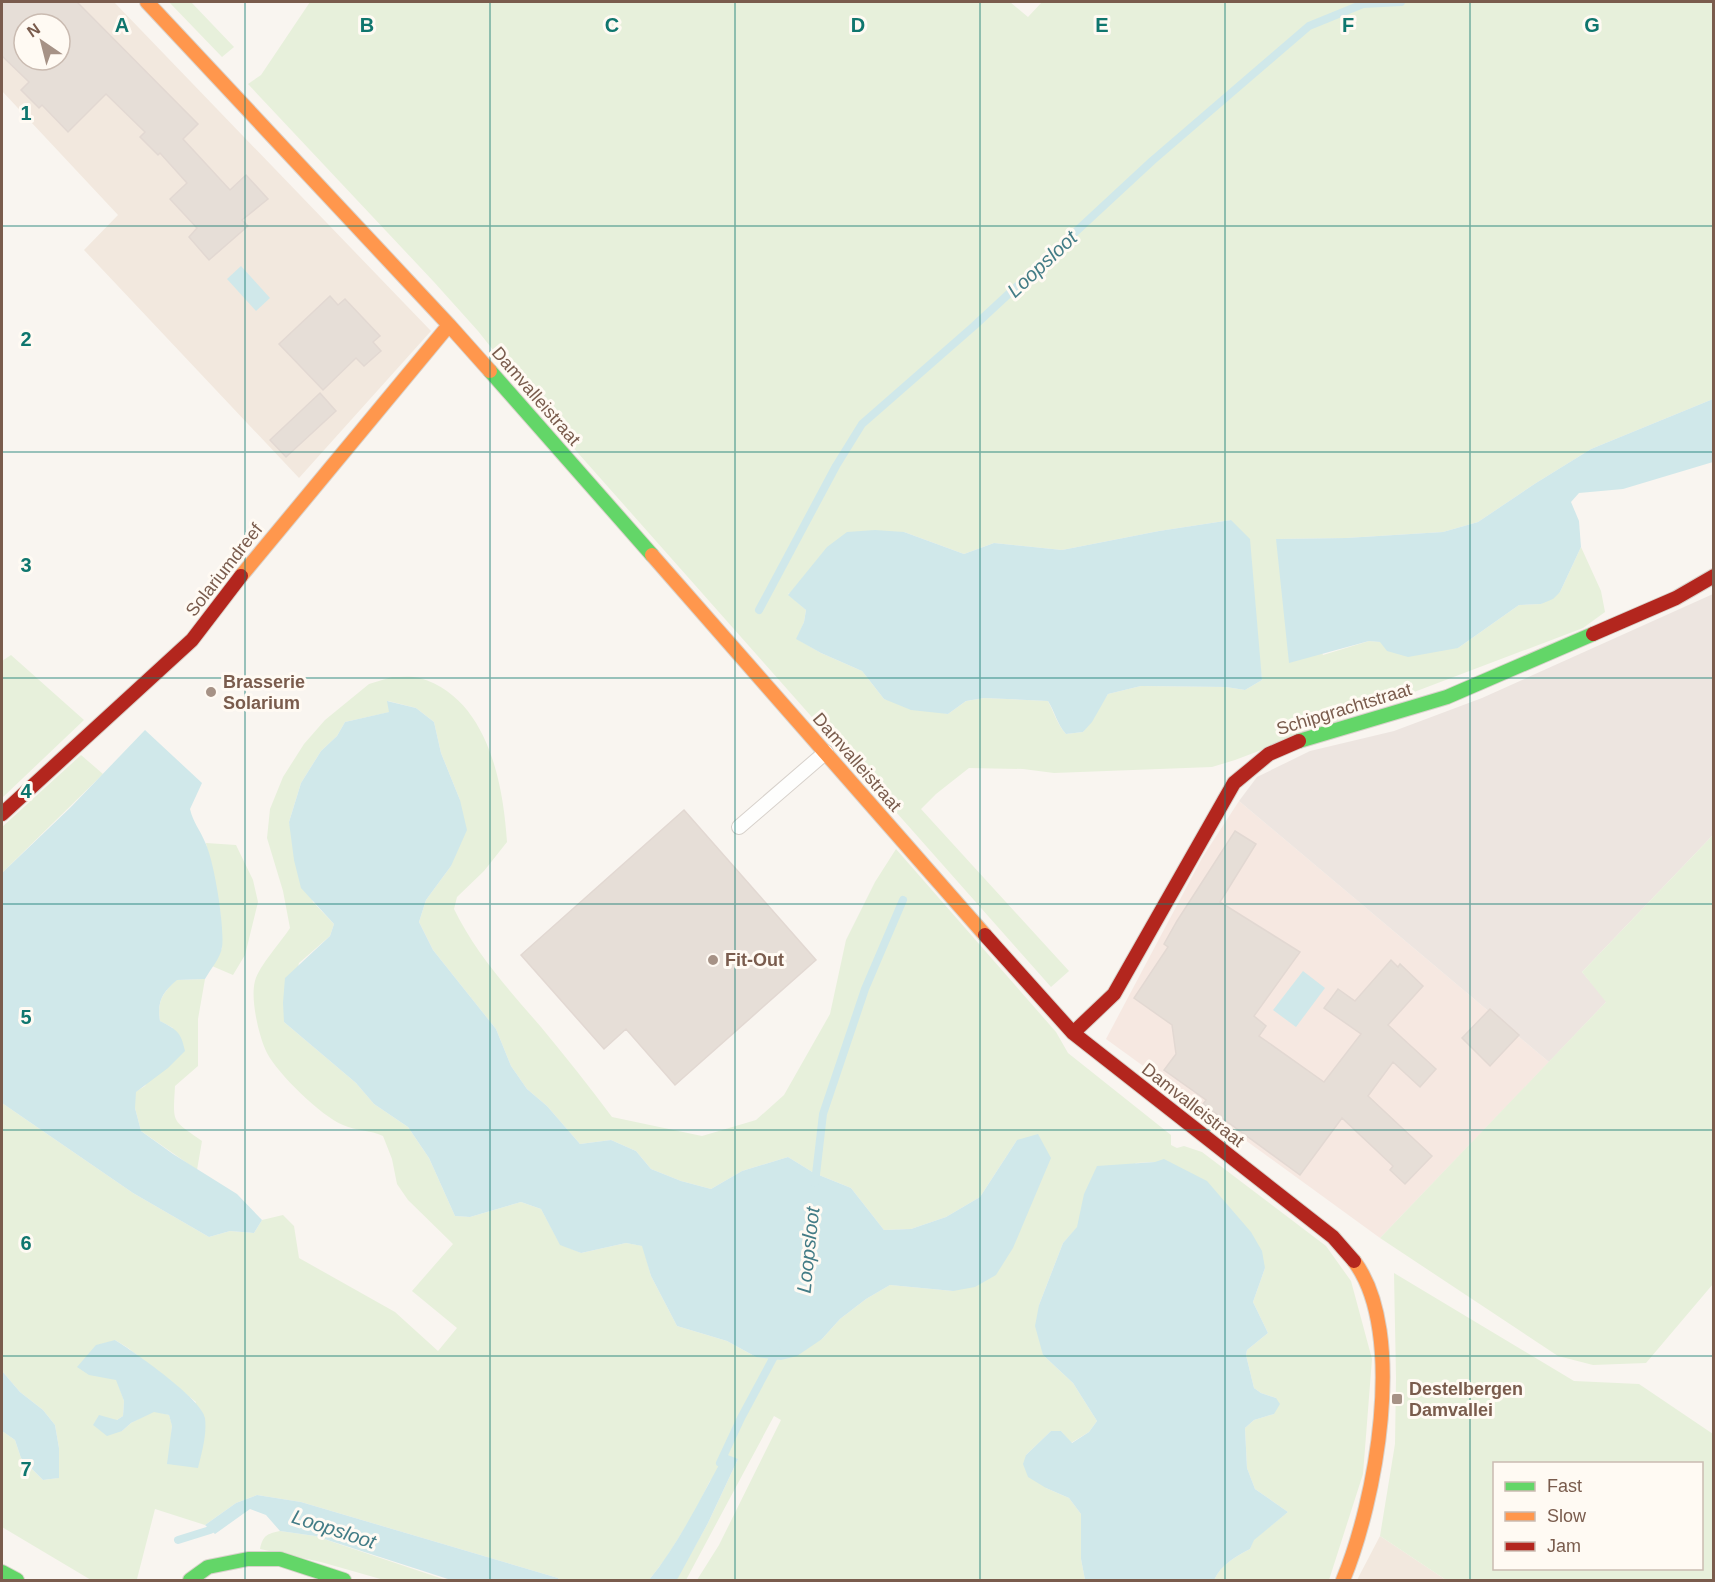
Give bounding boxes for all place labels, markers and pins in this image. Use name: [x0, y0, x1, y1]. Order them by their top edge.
place label: Brasserie Solarium: [223, 672, 305, 713]
marker: Brasserie Solarium: [204, 685, 218, 699]
place label: Fit-Out: [725, 950, 784, 970]
marker: Fit-Out: [706, 953, 720, 967]
place label: Destelbergen Damvallei: [1409, 1379, 1523, 1420]
marker: Destelbergen Damvallei: [1390, 1392, 1404, 1406]

